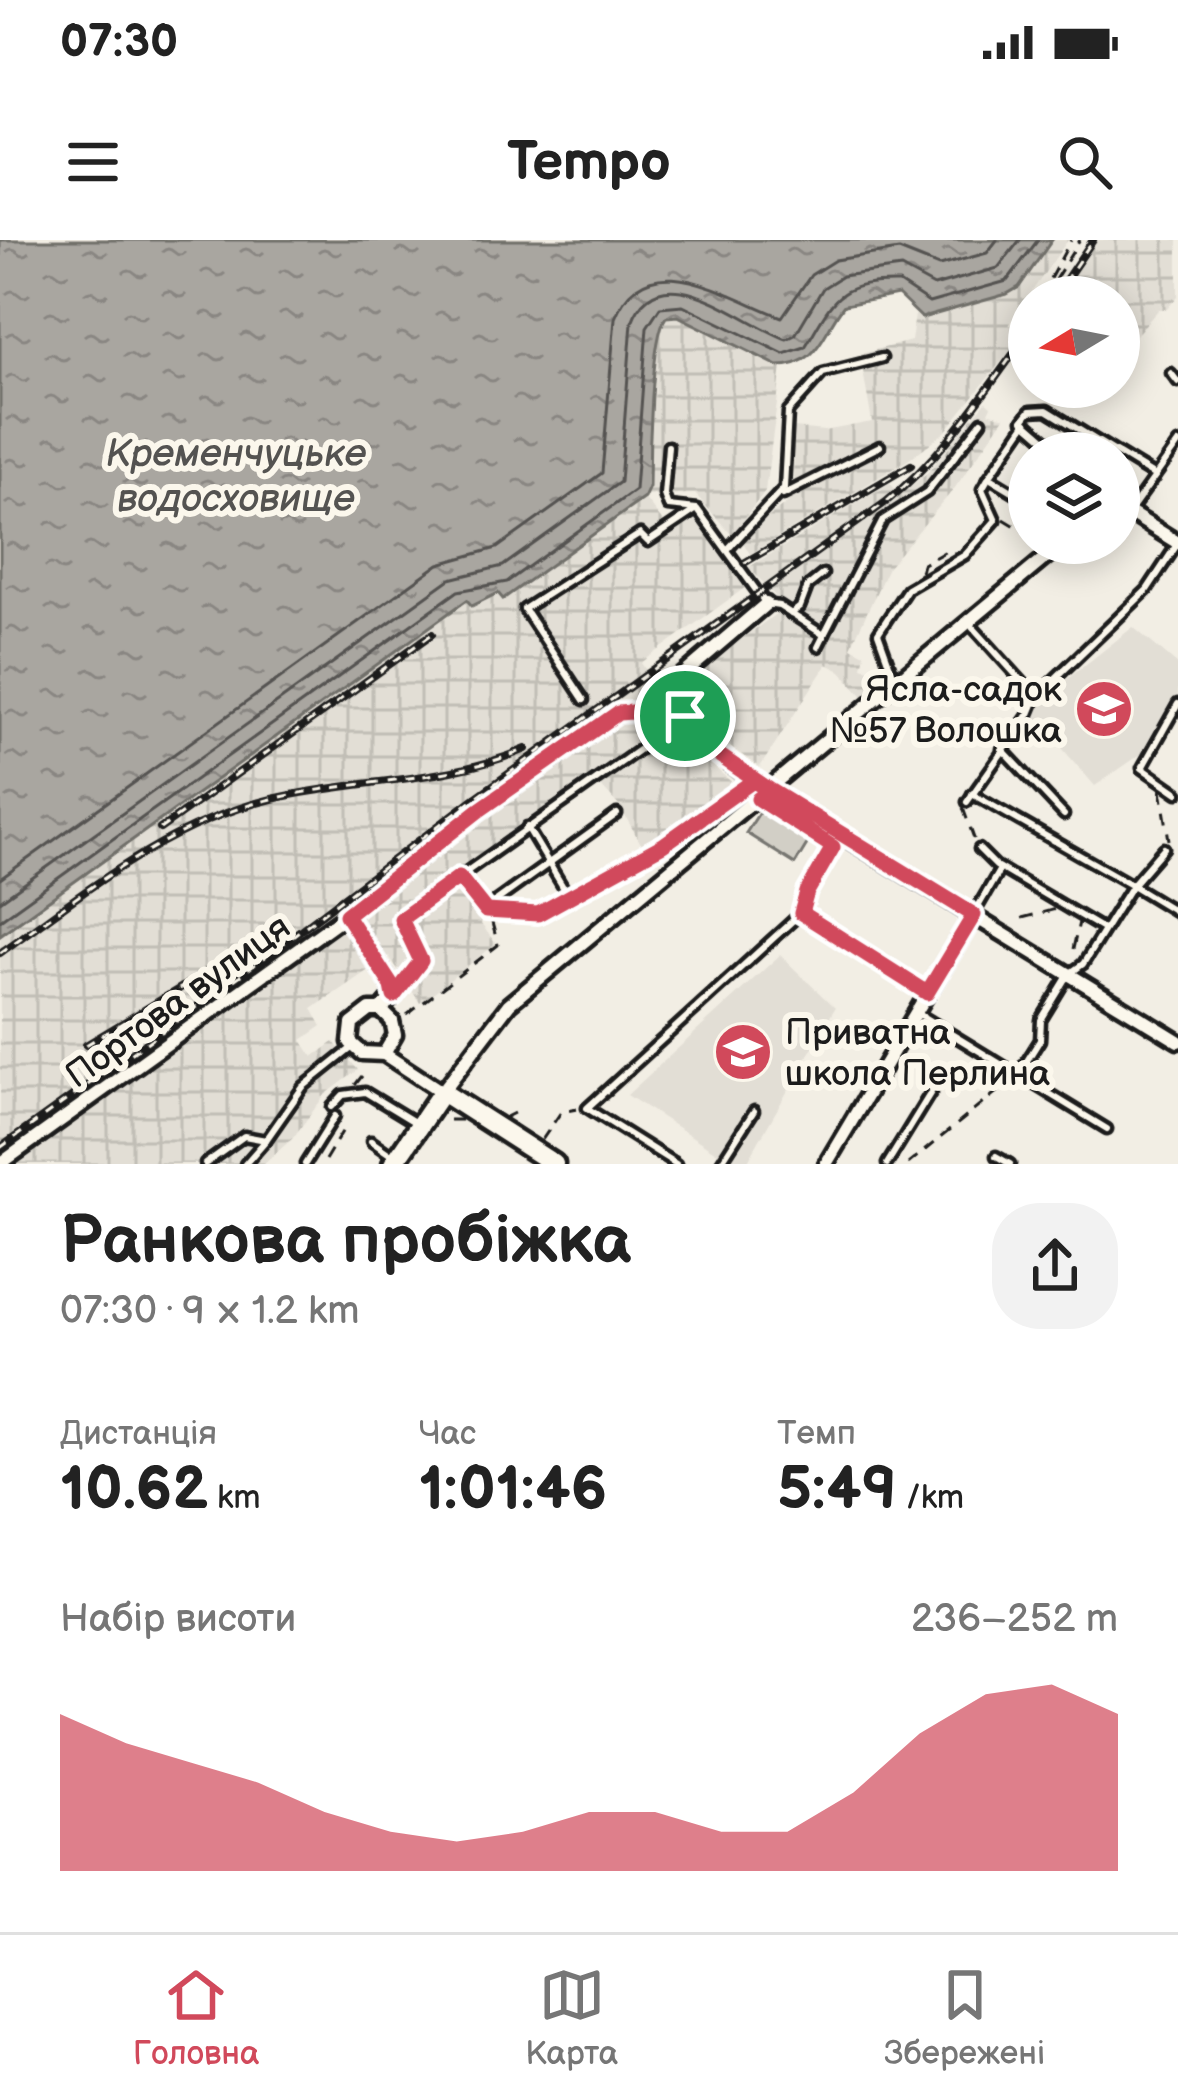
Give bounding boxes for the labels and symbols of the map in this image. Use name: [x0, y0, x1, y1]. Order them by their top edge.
north arrow: [1008, 276, 1140, 408]
water label: Кременчуцьке водосховище: [105, 431, 367, 523]
pin: [634, 665, 736, 767]
place label: Ясла-садок №57 Волошка: [829, 669, 1062, 753]
school or university icon: Ясла-садок №57 Волошка: [1073, 678, 1135, 740]
street label: Портова вулиця: [58, 906, 299, 1098]
place label: Приватна школа Перлина: [785, 1012, 1050, 1096]
school or university icon: Приватна школа Перлина: [712, 1021, 774, 1083]

